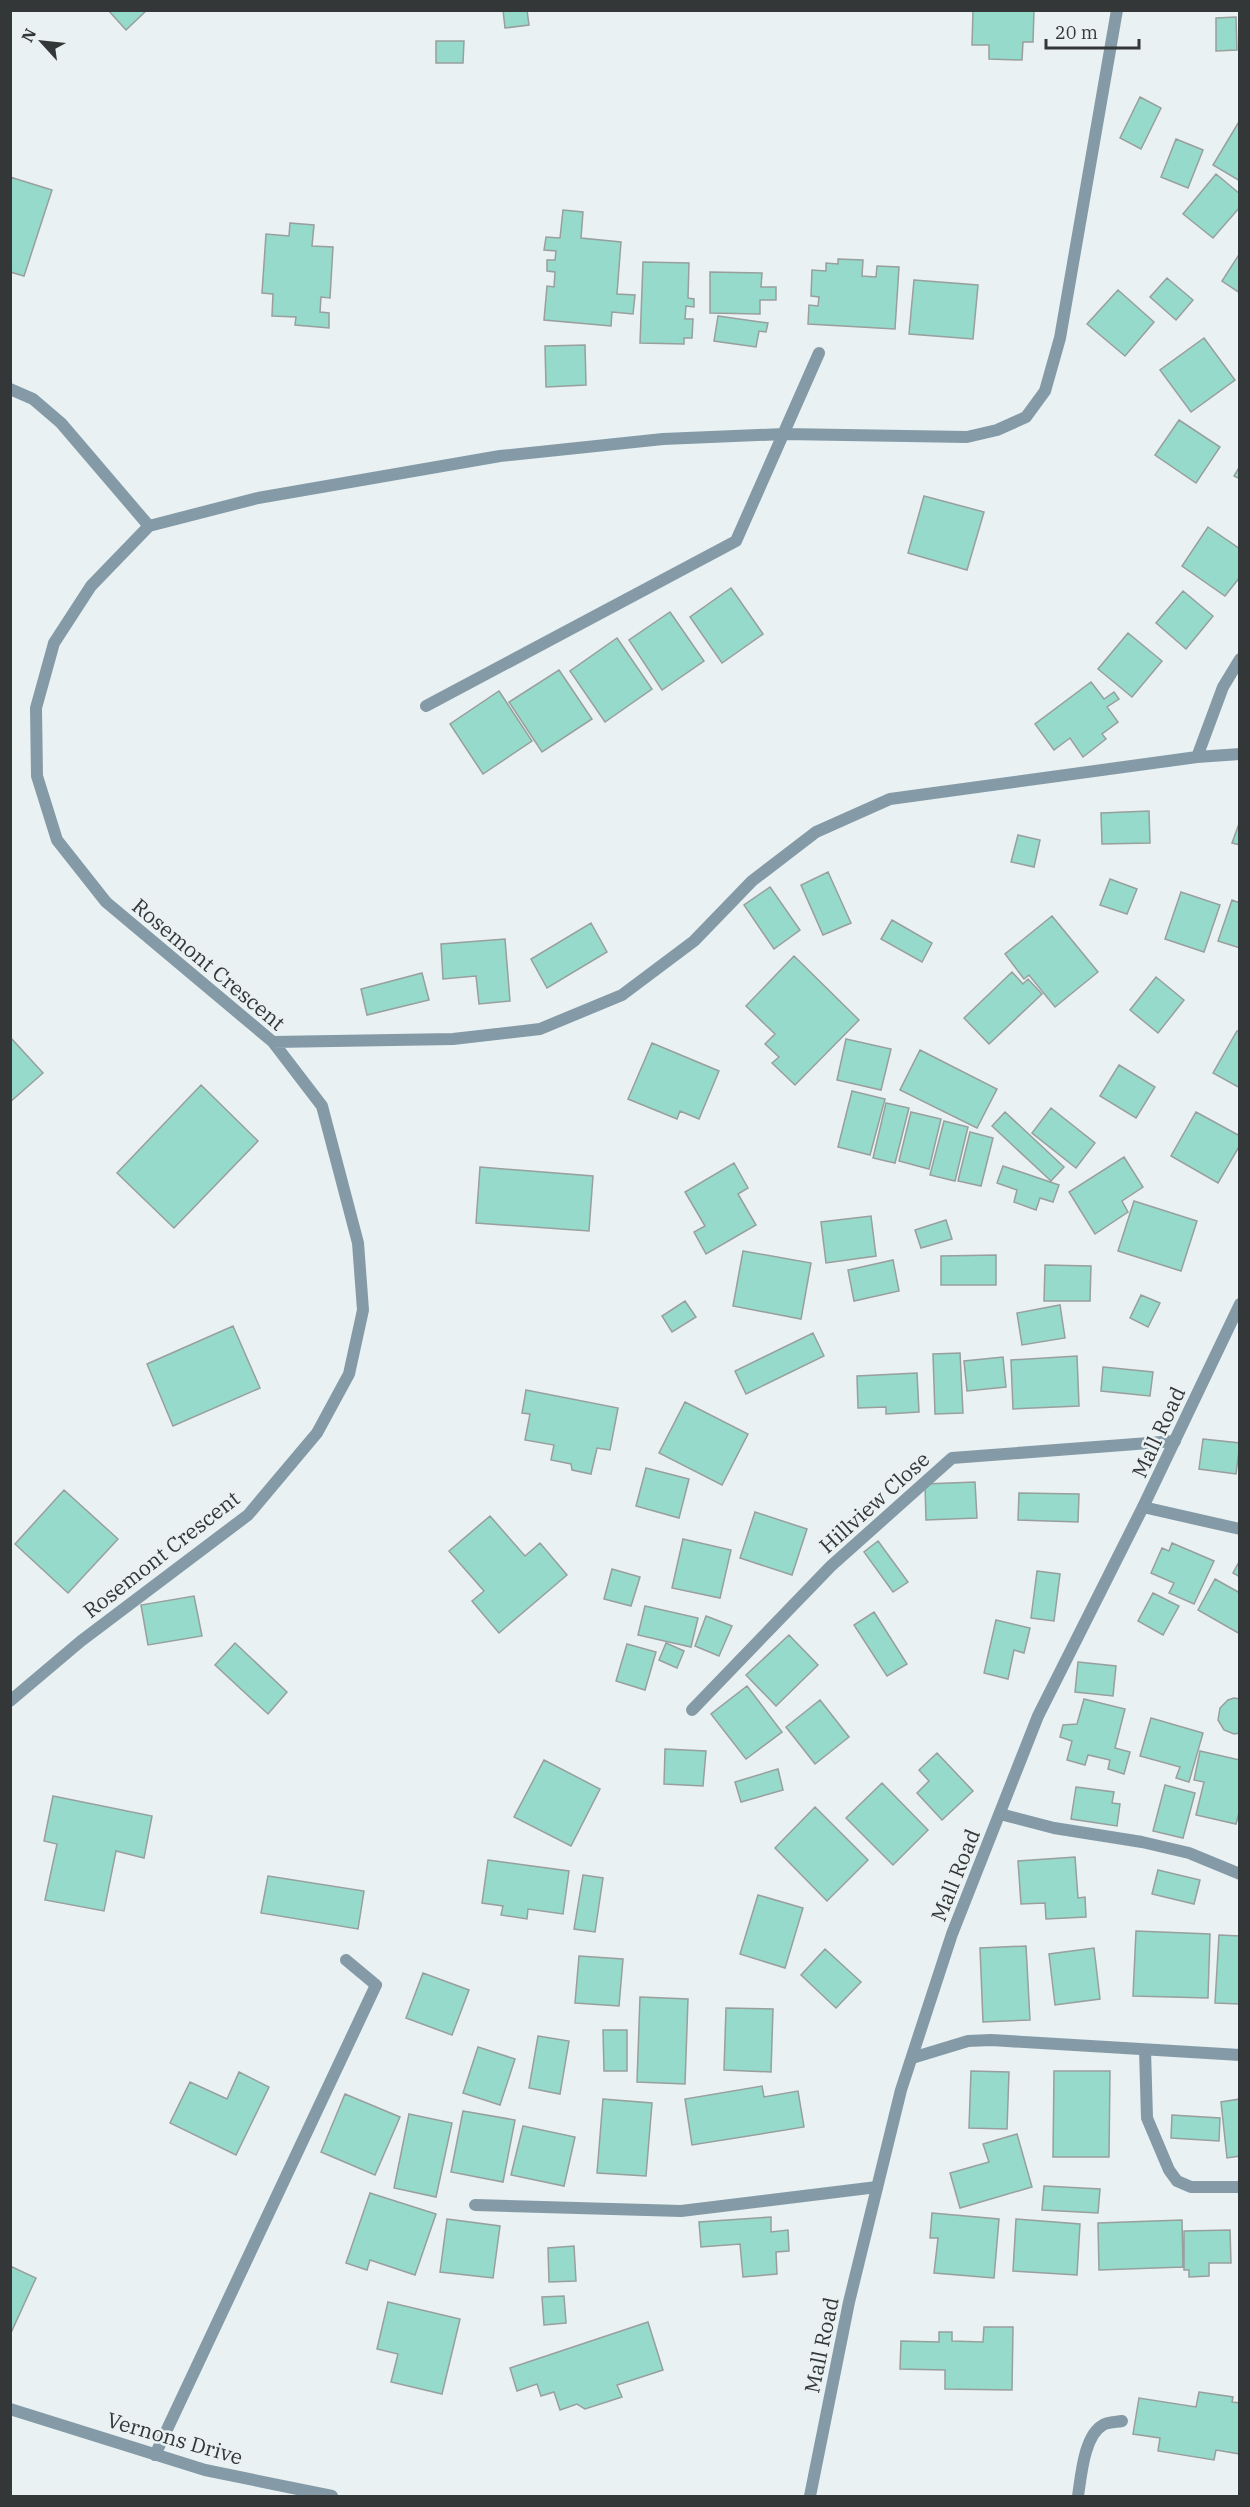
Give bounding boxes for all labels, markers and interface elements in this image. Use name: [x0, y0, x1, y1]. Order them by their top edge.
north arrow: [12, 12, 72, 72]
scale bar: [1046, 12, 1139, 50]
text: 20 m: [1055, 21, 1098, 44]
text: N: [17, 25, 40, 45]
street label: Rosemont Crescent: [127, 892, 291, 1036]
street label: Mall Road: [1125, 1382, 1191, 1482]
street label: Hillview Close: [813, 1445, 935, 1559]
street label: Rosemont Crescent: [77, 1484, 245, 1624]
street label: Mall Road: [924, 1824, 986, 1925]
street label: Mall Road: [797, 2294, 845, 2396]
street label: Vernons Drive: [104, 2405, 246, 2471]

